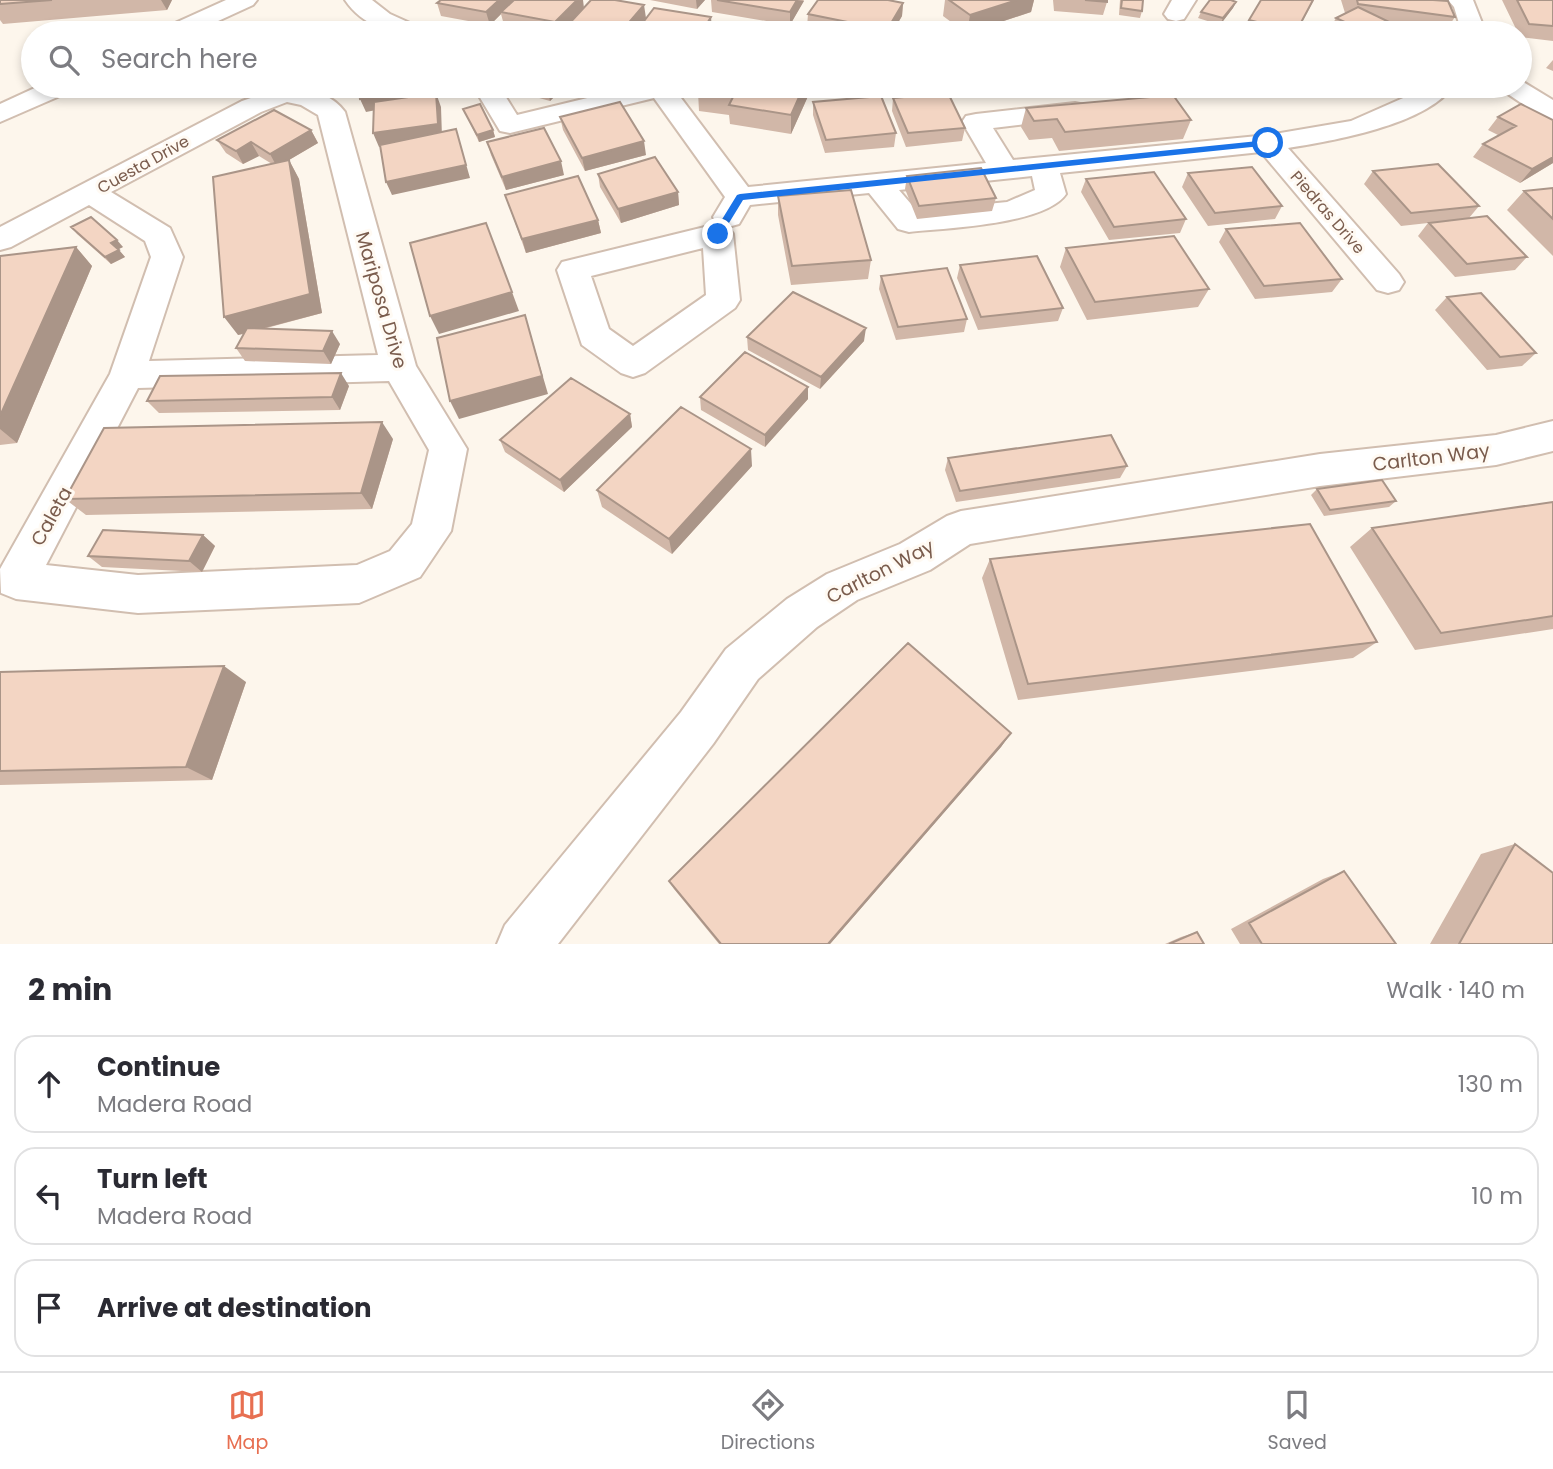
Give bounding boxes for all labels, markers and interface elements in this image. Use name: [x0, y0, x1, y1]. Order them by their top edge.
search box: [21, 21, 1532, 98]
icon: search: [45, 41, 83, 79]
text: Search here: [101, 41, 258, 77]
route start: [1252, 127, 1283, 158]
street label: Cuesta Drive: [93, 130, 193, 199]
street label: Piedras Drive: [1285, 166, 1370, 259]
route end: [702, 218, 733, 249]
street label: Mariposa Drive: [349, 228, 414, 372]
street label: Carlton Way: [1371, 437, 1491, 478]
street label: Caleta: [24, 482, 79, 551]
street label: Carlton Way: [822, 533, 939, 610]
text: 2 min: [28, 968, 112, 1011]
text: Walk · 140 m: [1386, 974, 1525, 1006]
text: Continue: [97, 1049, 220, 1085]
icon: ahead: [30, 1065, 68, 1103]
text: 130 m: [1458, 1068, 1523, 1100]
text: Madera Road: [97, 1088, 252, 1120]
text: Turn left: [97, 1161, 208, 1197]
icon: left: [30, 1177, 68, 1215]
text: 10 m: [1471, 1180, 1523, 1212]
text: Madera Road: [97, 1200, 252, 1232]
icon: arrive: [30, 1289, 68, 1327]
text: Arrive at destination: [97, 1290, 372, 1326]
tab: Map: [226, 1386, 268, 1457]
tab: Directions: [721, 1386, 815, 1457]
tab: Saved: [1268, 1386, 1327, 1457]

